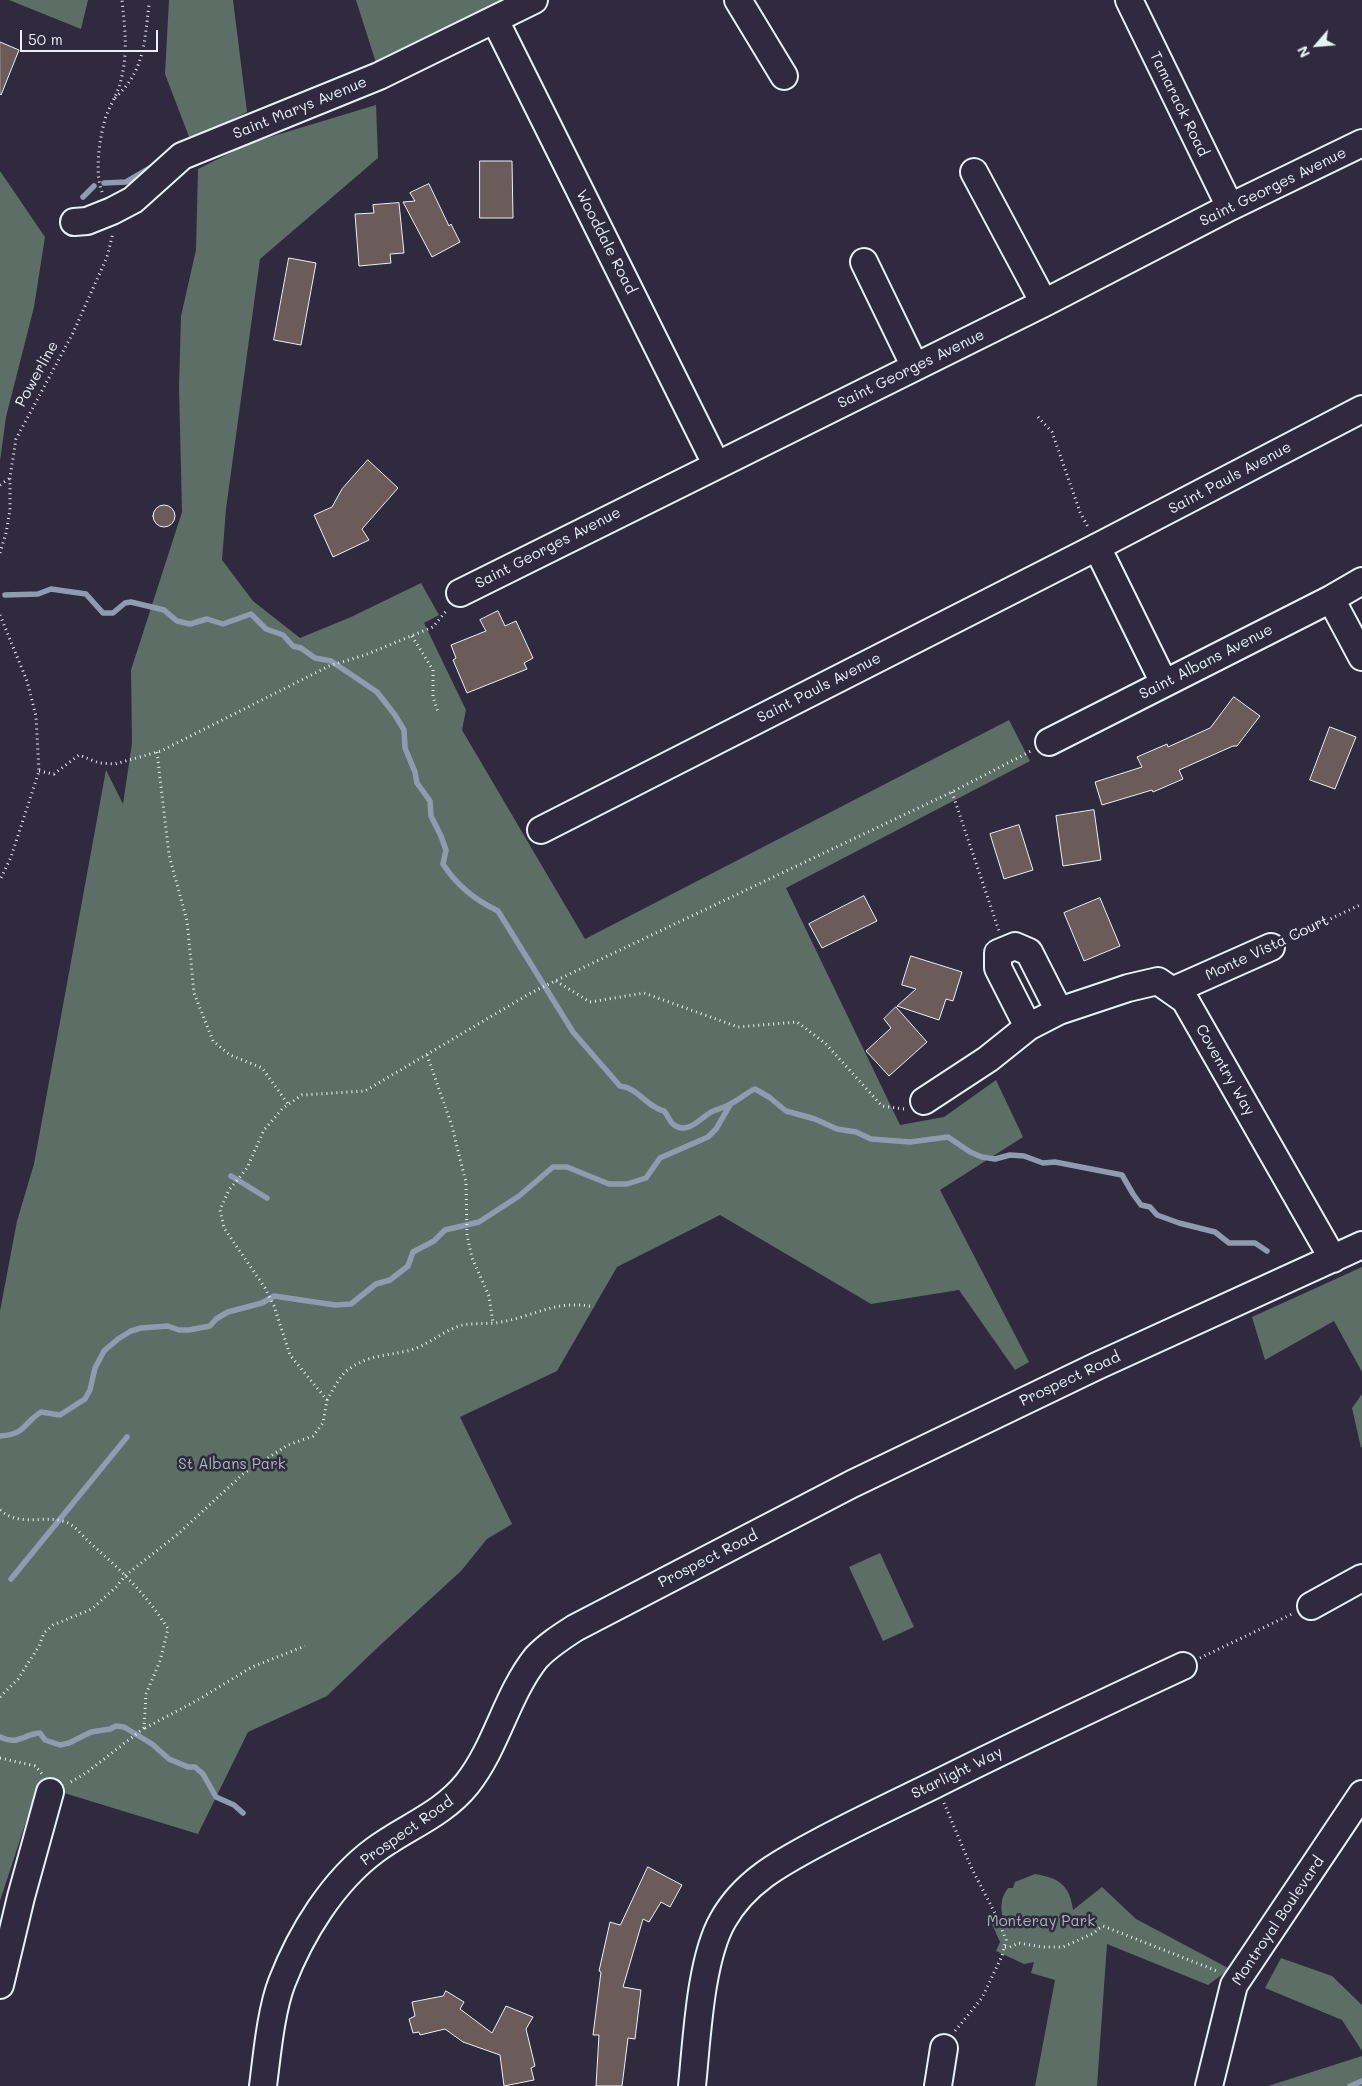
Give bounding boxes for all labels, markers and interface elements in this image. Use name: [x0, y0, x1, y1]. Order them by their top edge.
scale bar: [22, 20, 160, 52]
north arrow: [1292, 20, 1342, 70]
text: 50 m: [28, 29, 63, 49]
text: N: [1292, 43, 1314, 61]
street label: Tamarack Road: [1146, 48, 1212, 160]
street label: Saint Marys Avenue: [230, 73, 370, 143]
street label: Saint Georges Avenue: [1197, 144, 1349, 230]
street label: Wooddale Road: [572, 187, 640, 297]
street label: Saint Georges Avenue: [835, 326, 987, 412]
street label: Powerline: [12, 338, 62, 410]
street label: Saint Pauls Avenue: [1165, 438, 1295, 518]
street label: Saint Georges Avenue: [472, 503, 624, 593]
street label: Saint Albans Avenue: [1136, 621, 1276, 703]
street label: Saint Pauls Avenue: [754, 649, 884, 727]
street label: Monte Vista Court: [1202, 912, 1332, 984]
street label: Coventry Way: [1192, 1021, 1258, 1119]
street label: Prospect Road: [1017, 1348, 1123, 1410]
park label: St Albans Park: [178, 1455, 286, 1473]
street label: Prospect Road: [655, 1526, 761, 1592]
street label: Starlight Way: [908, 1743, 1006, 1803]
street label: Prospect Road: [357, 1792, 457, 1870]
street label: Montroyal Boulevard: [1228, 1853, 1328, 1989]
park label: Monteray Park: [987, 1912, 1095, 1930]

